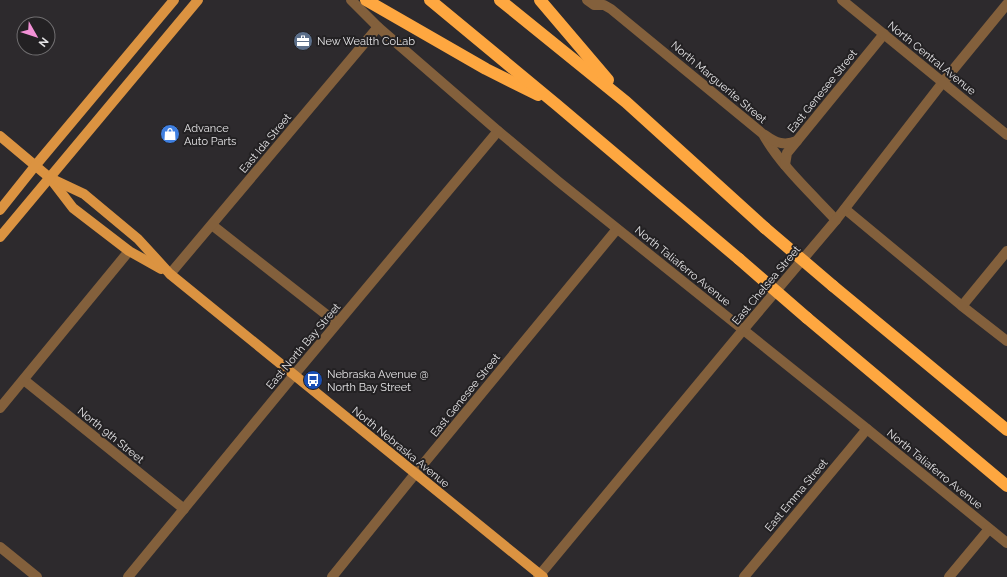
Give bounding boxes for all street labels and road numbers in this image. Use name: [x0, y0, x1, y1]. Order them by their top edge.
street label: North Central Avenue: [885, 19, 979, 98]
street label: North Marguerite Street: [668, 39, 769, 126]
street label: East Genesee Street: [785, 47, 860, 136]
street label: East Ida Street: [237, 111, 294, 176]
street label: North Taliaferro Avenue: [632, 224, 734, 309]
street label: East Chelsea Street: [730, 243, 803, 327]
street label: East North Bay Street: [264, 300, 343, 392]
street label: East Genesee Street: [428, 351, 503, 440]
street label: North Nebraska Avenue: [349, 404, 452, 491]
street label: North 9th Street: [75, 405, 147, 466]
street label: North Taliaferro Avenue: [884, 427, 986, 512]
street label: East Emma Street: [762, 456, 831, 534]

